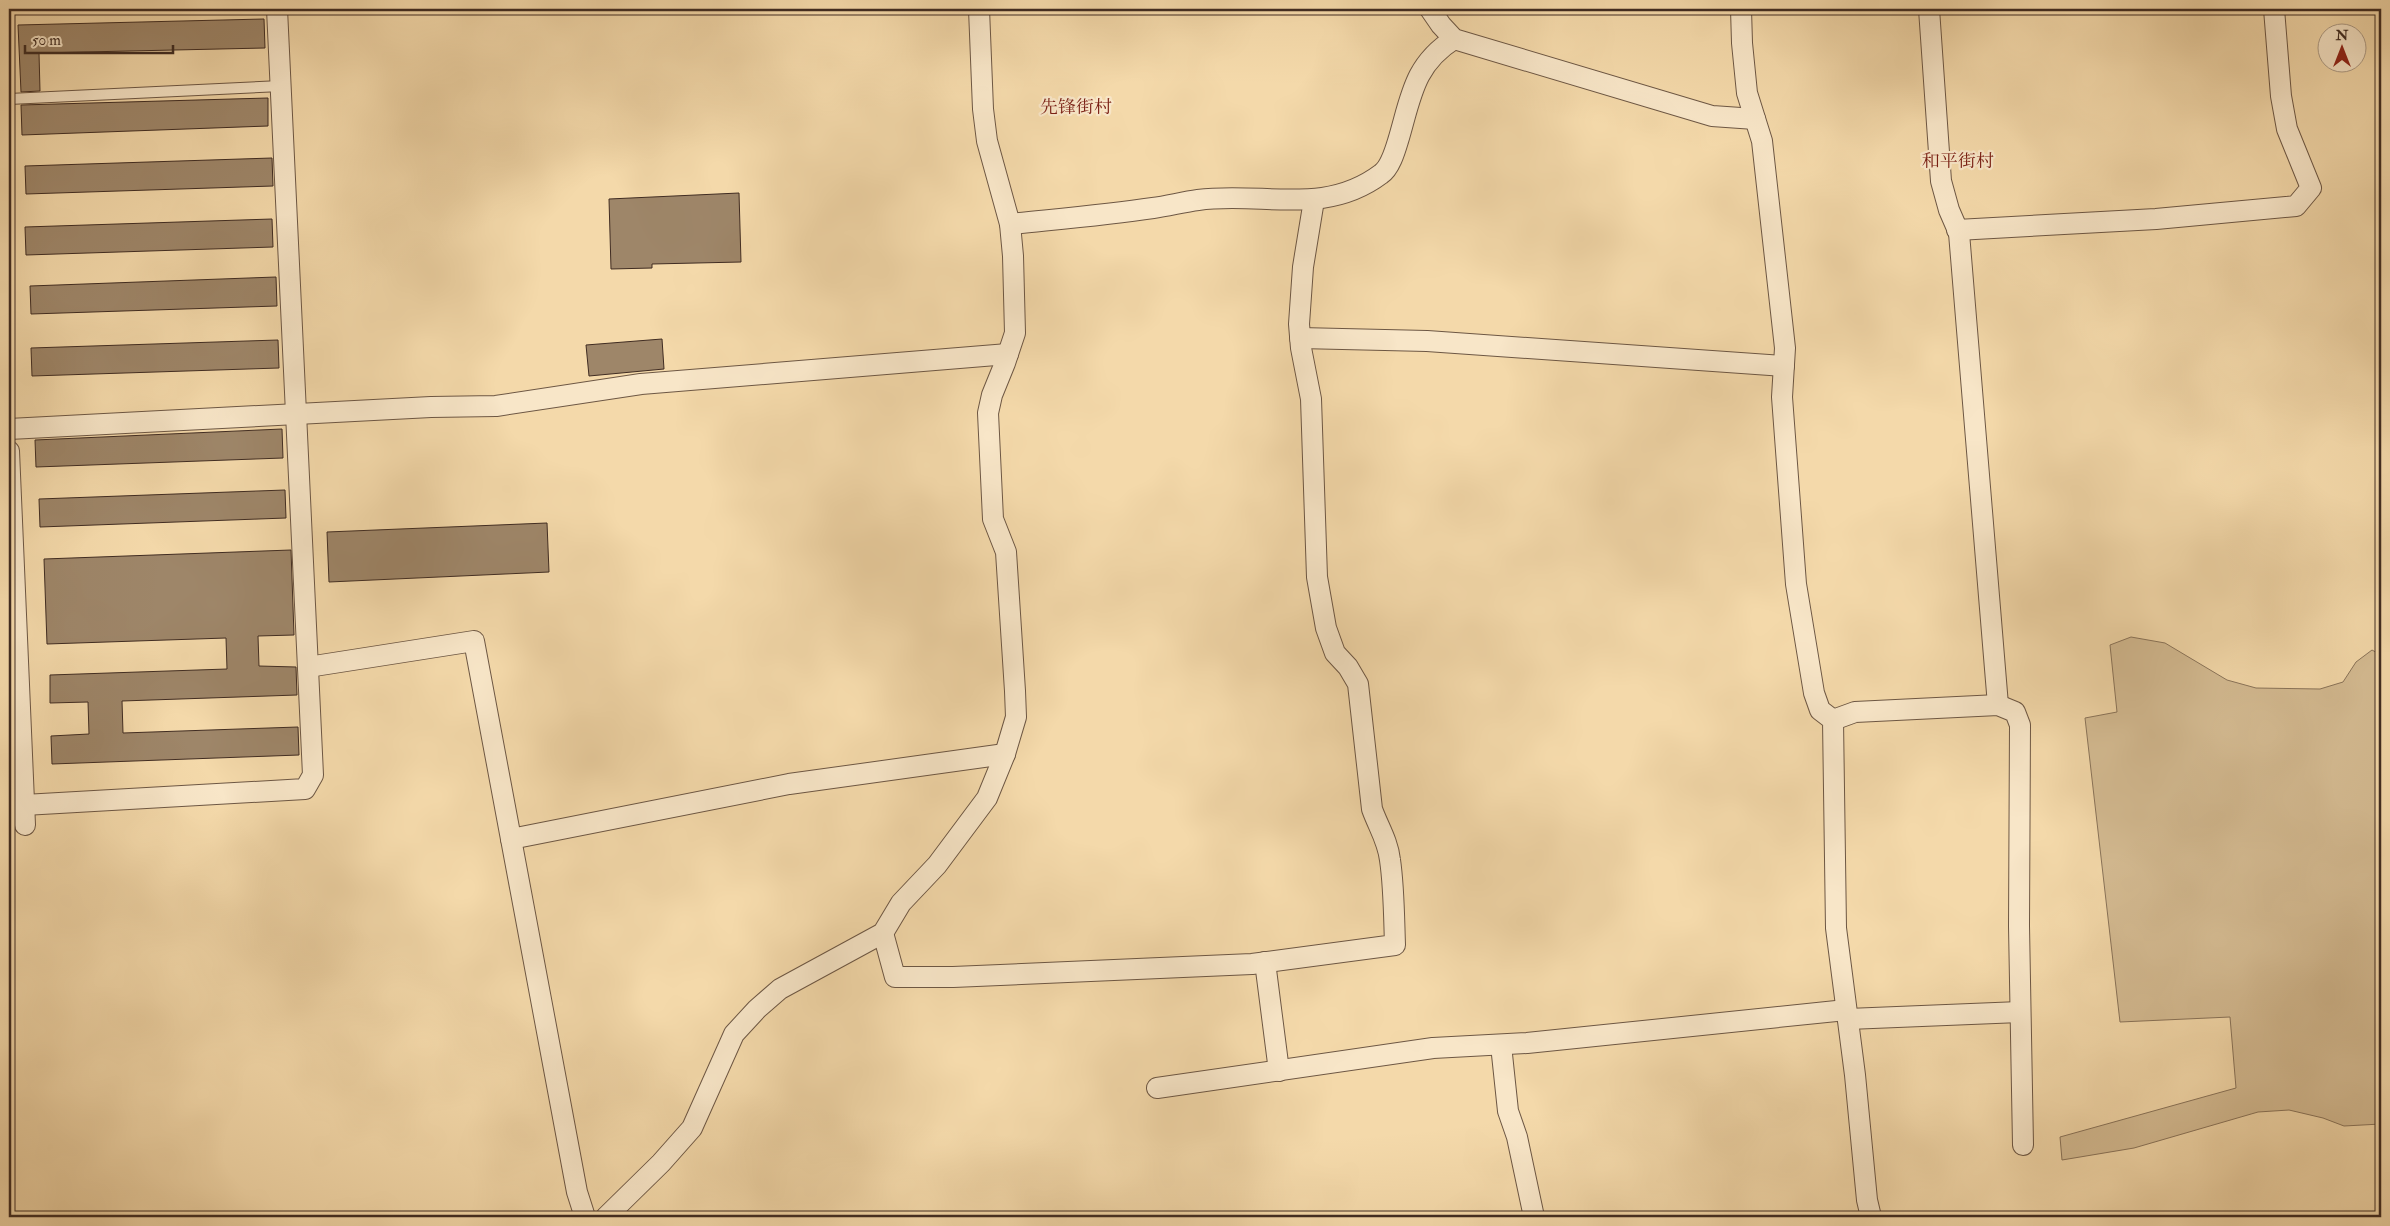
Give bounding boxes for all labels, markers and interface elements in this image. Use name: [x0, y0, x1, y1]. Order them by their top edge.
scale bar: [25, 22, 172, 54]
north arrow: [2318, 22, 2368, 72]
text: N: [2335, 27, 2349, 44]
text: 50 m: [32, 31, 61, 50]
district label: 先锋街村: [1040, 96, 1112, 119]
district label: 和平街村: [1922, 150, 1994, 173]

